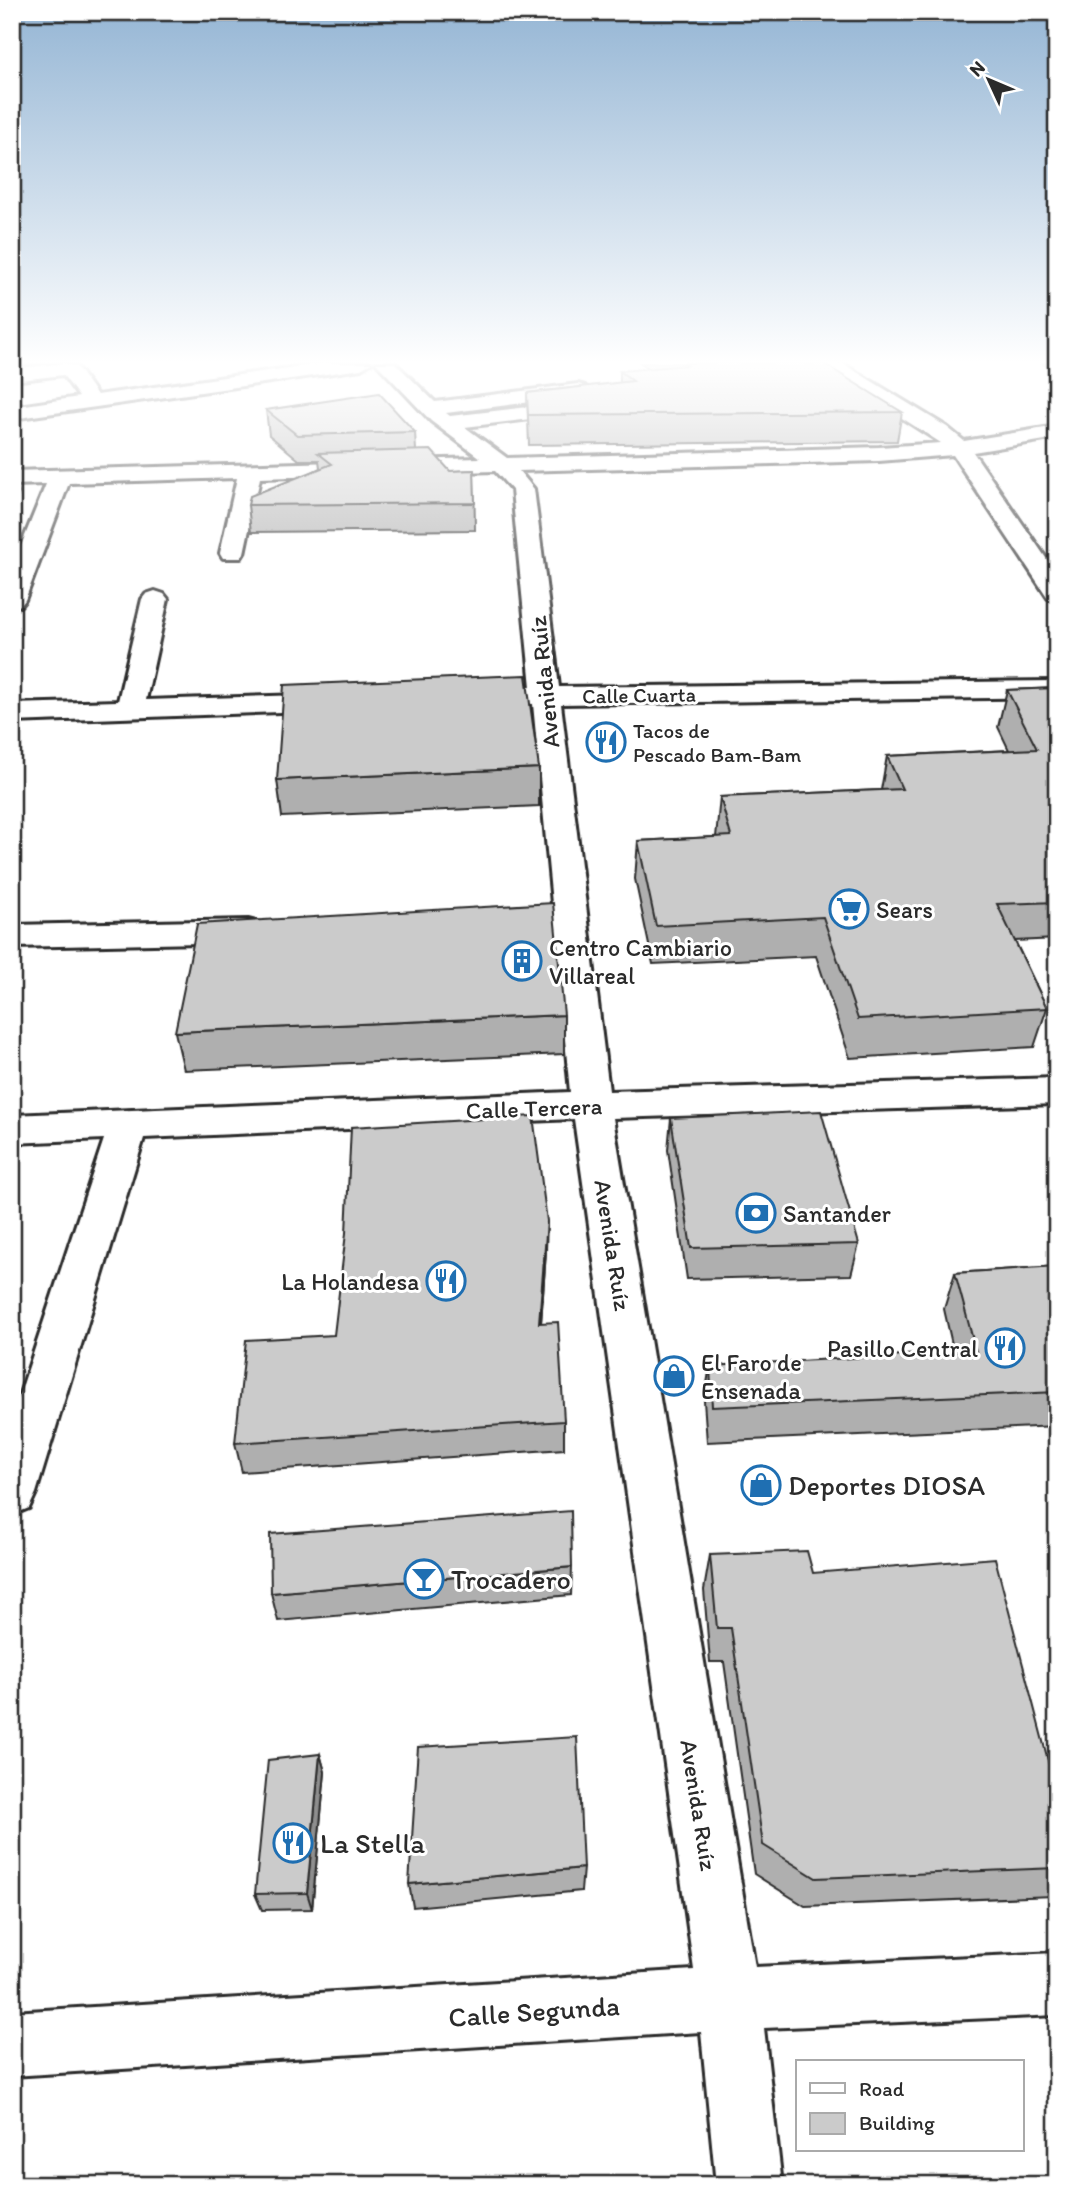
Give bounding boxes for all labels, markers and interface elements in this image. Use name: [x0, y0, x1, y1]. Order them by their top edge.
north arrow: [954, 46, 1024, 116]
text: N: [964, 56, 990, 81]
street label: Avenida Ruíz: [523, 615, 565, 749]
street label: Calle Cuarta: [582, 682, 696, 708]
place label: Tacos de Pescado Bam-Bam: [633, 718, 802, 767]
restaurant icon: Tacos de Pescado Bam-Bam: [585, 721, 627, 763]
supermarket icon: Sears: [828, 888, 870, 930]
place label: Sears: [876, 895, 933, 924]
place label: Centro Cambiario Villareal: [549, 933, 732, 990]
building icon: Centro Cambiario Villareal: [501, 940, 543, 982]
street label: Calle Tercera: [465, 1091, 603, 1125]
street label: Avenida Ruíz: [588, 1177, 638, 1313]
bank icon: Santander: [735, 1192, 777, 1234]
place label: Santander: [783, 1199, 891, 1228]
restaurant icon: La Holandesa: [425, 1260, 467, 1302]
place label: La Holandesa: [281, 1267, 419, 1296]
restaurant icon: Pasillo Central: [984, 1327, 1026, 1369]
place label: Pasillo Central: [827, 1334, 978, 1363]
place label: El Faro de Ensenada: [701, 1348, 802, 1405]
shop icon: El Faro de Ensenada: [653, 1355, 695, 1397]
shop icon: Deportes DIOSA: [740, 1464, 782, 1506]
place label: Deportes DIOSA: [788, 1468, 985, 1502]
bar icon: Trocadero: [403, 1558, 445, 1600]
place label: Trocadero: [451, 1562, 571, 1596]
street label: Avenida Ruíz: [674, 1737, 724, 1873]
restaurant icon: La Stella: [272, 1822, 314, 1864]
place label: La Stella: [320, 1826, 425, 1860]
street label: Calle Segunda: [447, 1988, 621, 2034]
legend: [796, 2060, 1024, 2152]
text: Road: [859, 2076, 905, 2101]
text: Building: [859, 2110, 935, 2135]

